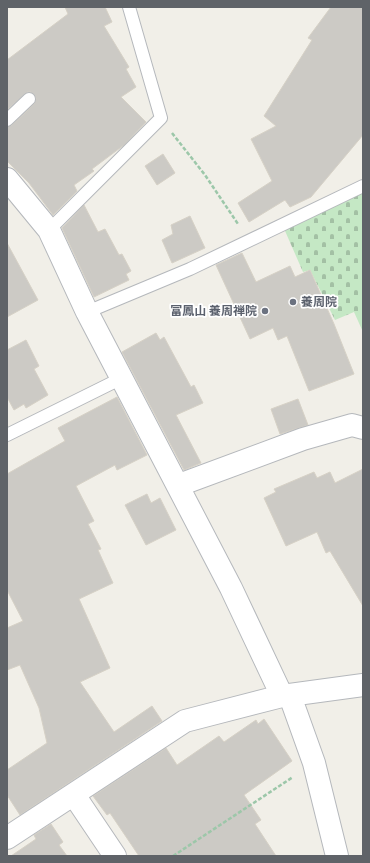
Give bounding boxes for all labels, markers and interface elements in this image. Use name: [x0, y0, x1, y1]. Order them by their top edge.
place label: 養周院: [301, 295, 337, 309]
marker: 養周院: [288, 297, 298, 307]
place label: 富鳳山 養周禅院: [170, 304, 257, 318]
marker: 富鳳山 養周禅院: [260, 306, 270, 316]

